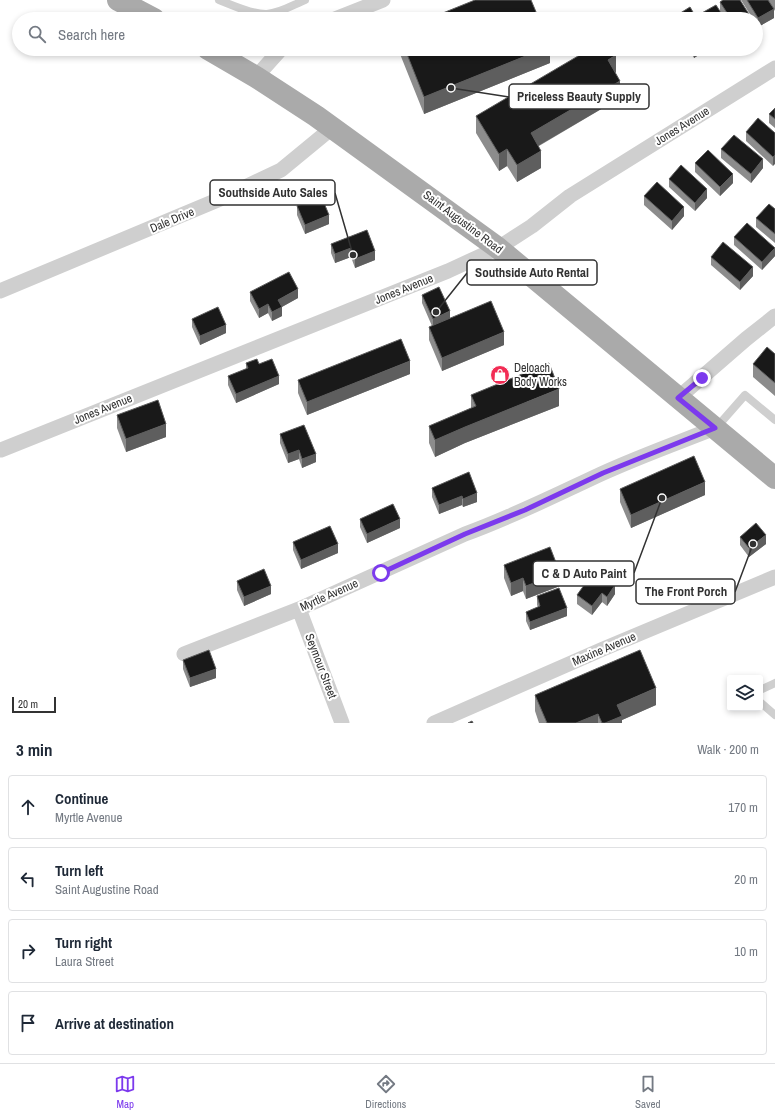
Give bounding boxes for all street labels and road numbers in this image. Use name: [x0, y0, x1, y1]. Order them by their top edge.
street label: Jones Avenue: [652, 103, 712, 149]
street label: Saint Augustine Road: [420, 187, 506, 257]
street label: Dale Drive: [147, 204, 197, 236]
street label: Jones Avenue: [372, 270, 436, 308]
street label: Jones Avenue: [71, 390, 135, 428]
street label: Myrtle Avenue: [297, 575, 361, 615]
street label: Maxine Avenue: [570, 628, 638, 670]
street label: Seymour Street: [301, 631, 341, 701]

